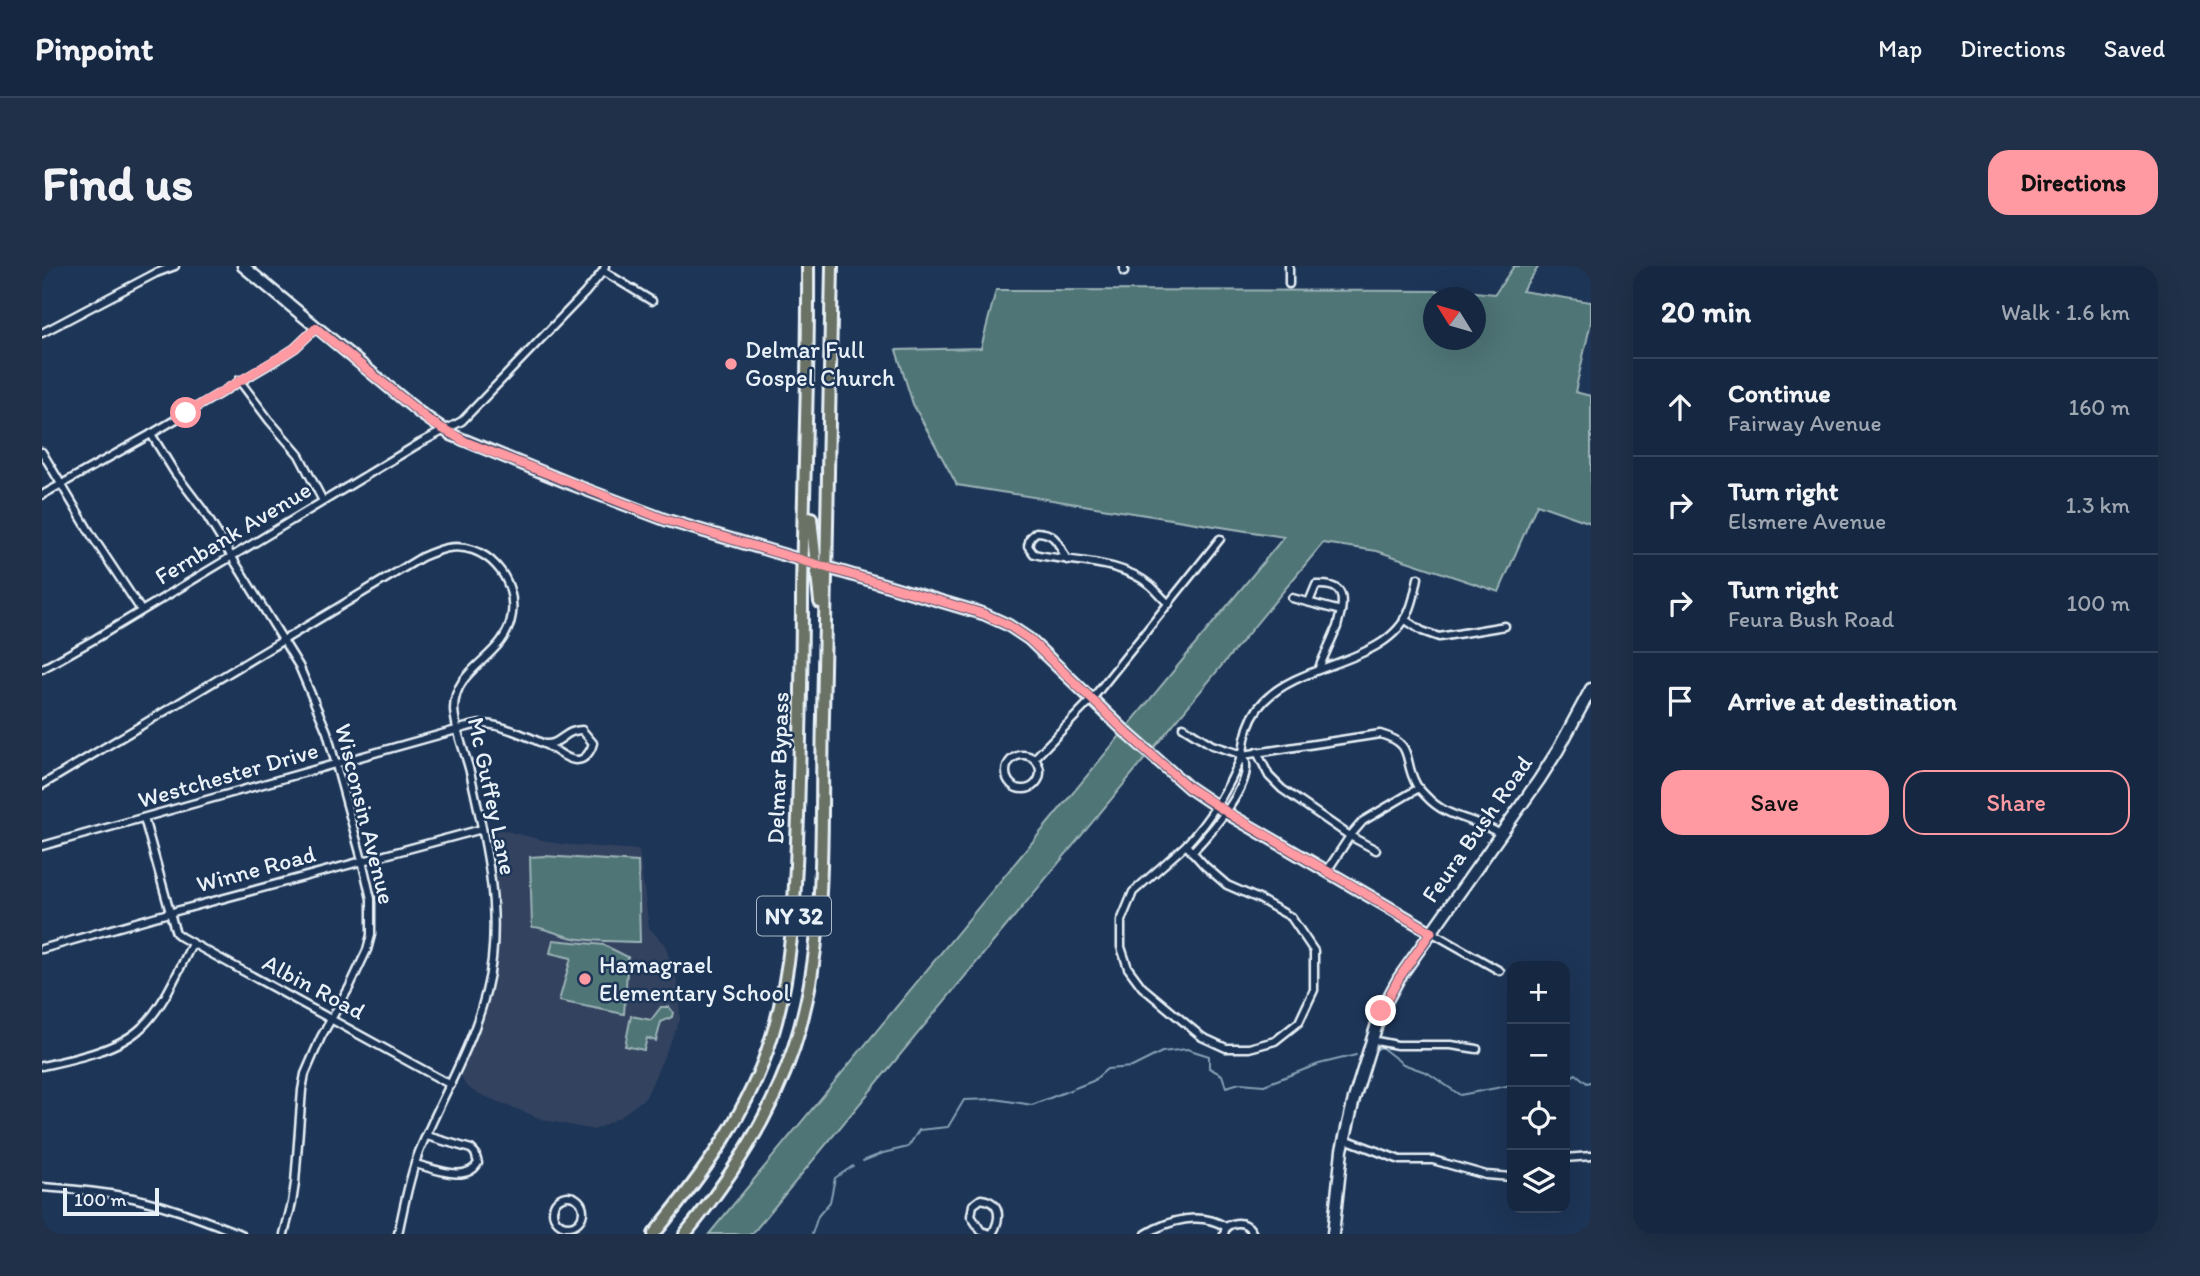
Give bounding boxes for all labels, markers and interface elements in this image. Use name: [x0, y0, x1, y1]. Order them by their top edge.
text: Pinpoint: [35, 29, 153, 68]
text: Map: [1878, 34, 1922, 63]
text: Directions: [1960, 34, 2066, 63]
text: Saved: [2104, 34, 2165, 63]
button: Directions: [1988, 150, 2158, 215]
text: Find us: [42, 153, 193, 212]
north arrow: [1423, 287, 1486, 350]
text: 20 min: [1661, 293, 1751, 330]
text: Walk · 1.6 km: [2001, 298, 2130, 326]
place label: Delmar Full Gospel Church: [745, 335, 895, 392]
marker: Delmar Full Gospel Church: [723, 356, 739, 372]
text: Continue: [1728, 377, 1831, 409]
icon: ahead: [1661, 388, 1699, 426]
text: 160 m: [2068, 393, 2130, 421]
route start: [170, 397, 201, 428]
text: Fairway Avenue: [1728, 409, 1882, 437]
street label: Fernbank Avenue: [149, 475, 316, 591]
text: Turn right: [1728, 475, 1839, 507]
icon: right: [1661, 486, 1699, 524]
text: 1.3 km: [2066, 491, 2130, 519]
text: Elsmere Avenue: [1728, 507, 1886, 535]
text: Turn right: [1728, 573, 1839, 605]
icon: right: [1661, 584, 1699, 622]
text: 100 m: [2066, 589, 2130, 617]
text: Feura Bush Road: [1728, 605, 1894, 633]
icon: arrive: [1661, 682, 1699, 720]
text: Arrive at destination: [1728, 685, 1957, 717]
street label: Delmar Bypass: [760, 691, 795, 845]
street label: Mc Guffey Lane: [462, 714, 523, 877]
street label: Wisconsin Avenue: [329, 721, 402, 907]
street label: Westchester Drive: [134, 735, 321, 814]
street label: Feura Bush Road: [1415, 749, 1538, 908]
button: Save: [1661, 770, 1889, 835]
button: Share: [1903, 770, 2130, 835]
street label: Winne Road: [193, 839, 319, 898]
road number: NY 32: [757, 896, 831, 936]
street label: Albin Road: [258, 947, 371, 1026]
place label: Hamagrael Elementary School: [599, 950, 791, 1007]
map controls: [1507, 961, 1570, 1213]
button: +: [1507, 961, 1570, 1024]
marker: Hamagrael Elementary School: [577, 971, 593, 987]
route end: [1365, 995, 1396, 1026]
button: −: [1507, 1024, 1570, 1087]
button: locate: [1507, 1087, 1570, 1150]
button: layers: [1507, 1150, 1570, 1213]
scale bar: [63, 1185, 159, 1217]
text: 100 m: [74, 1188, 126, 1211]

